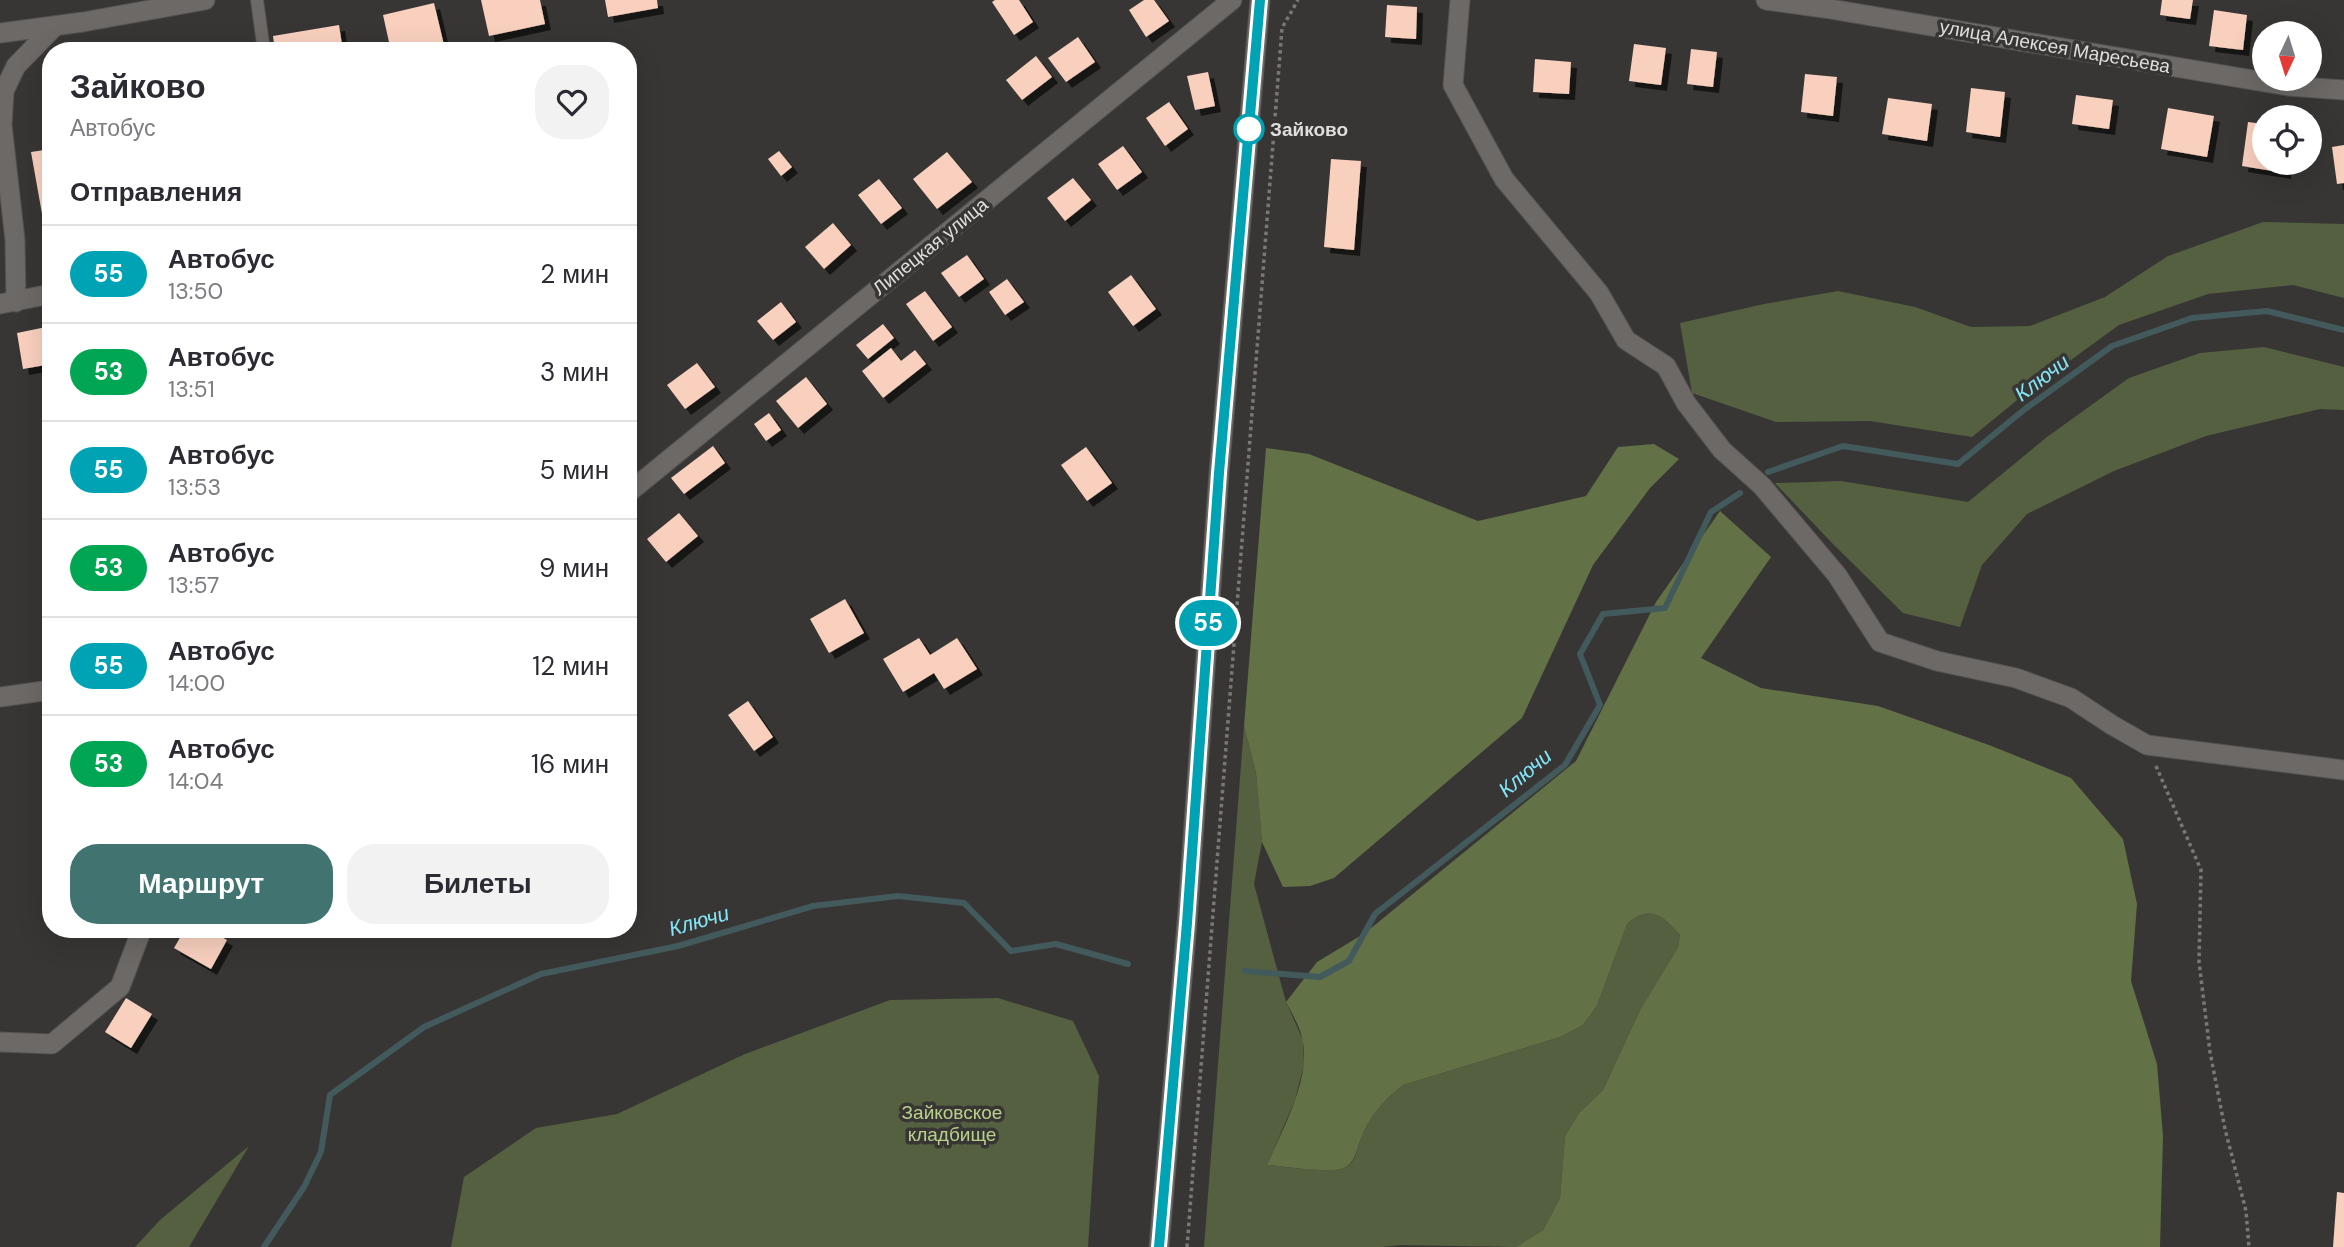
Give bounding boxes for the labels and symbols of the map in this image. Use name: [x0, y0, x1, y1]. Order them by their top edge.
street label: улица Алексея Маресьева: [1938, 14, 2173, 79]
north arrow: [2252, 21, 2322, 91]
marker: Зайково: [1234, 114, 1264, 144]
place label: Зайково: [1270, 117, 1348, 142]
street label: Липецкая улица: [867, 192, 994, 301]
water label: Ключи: [2009, 348, 2075, 408]
line badge: 55: [1176, 600, 1240, 646]
water label: Ключи: [1492, 742, 1558, 804]
water label: Ключи: [666, 899, 733, 943]
park label: Зайковское кладбище: [902, 1100, 1002, 1147]

